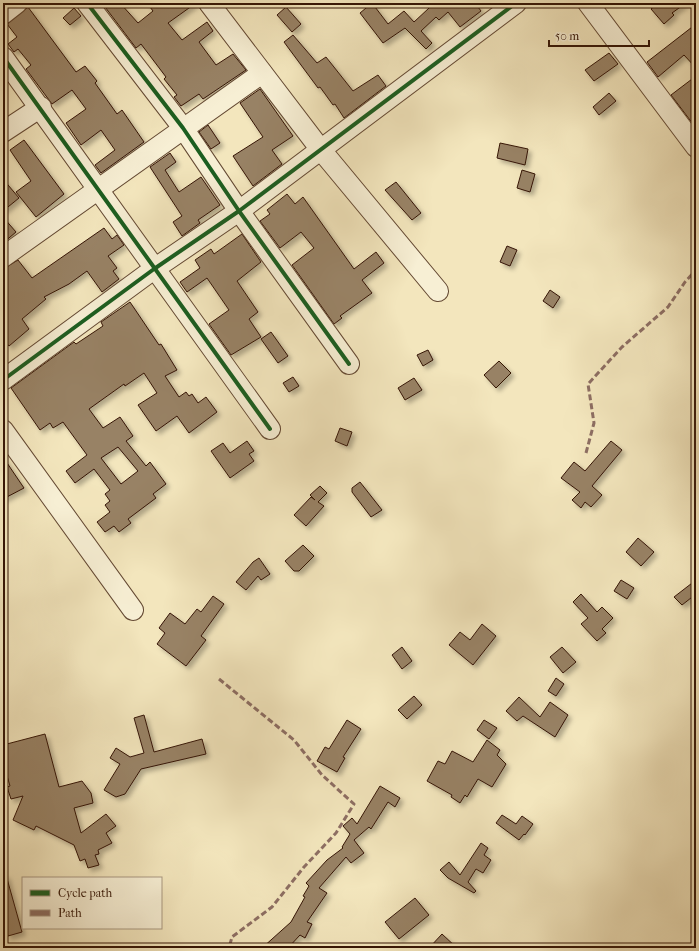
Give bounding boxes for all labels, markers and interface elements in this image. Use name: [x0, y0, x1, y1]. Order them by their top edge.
scale bar: [549, 22, 649, 48]
text: 50 m: [555, 29, 579, 43]
legend: [22, 877, 162, 929]
text: Cycle path: [58, 886, 113, 900]
text: Path: [58, 906, 82, 920]

